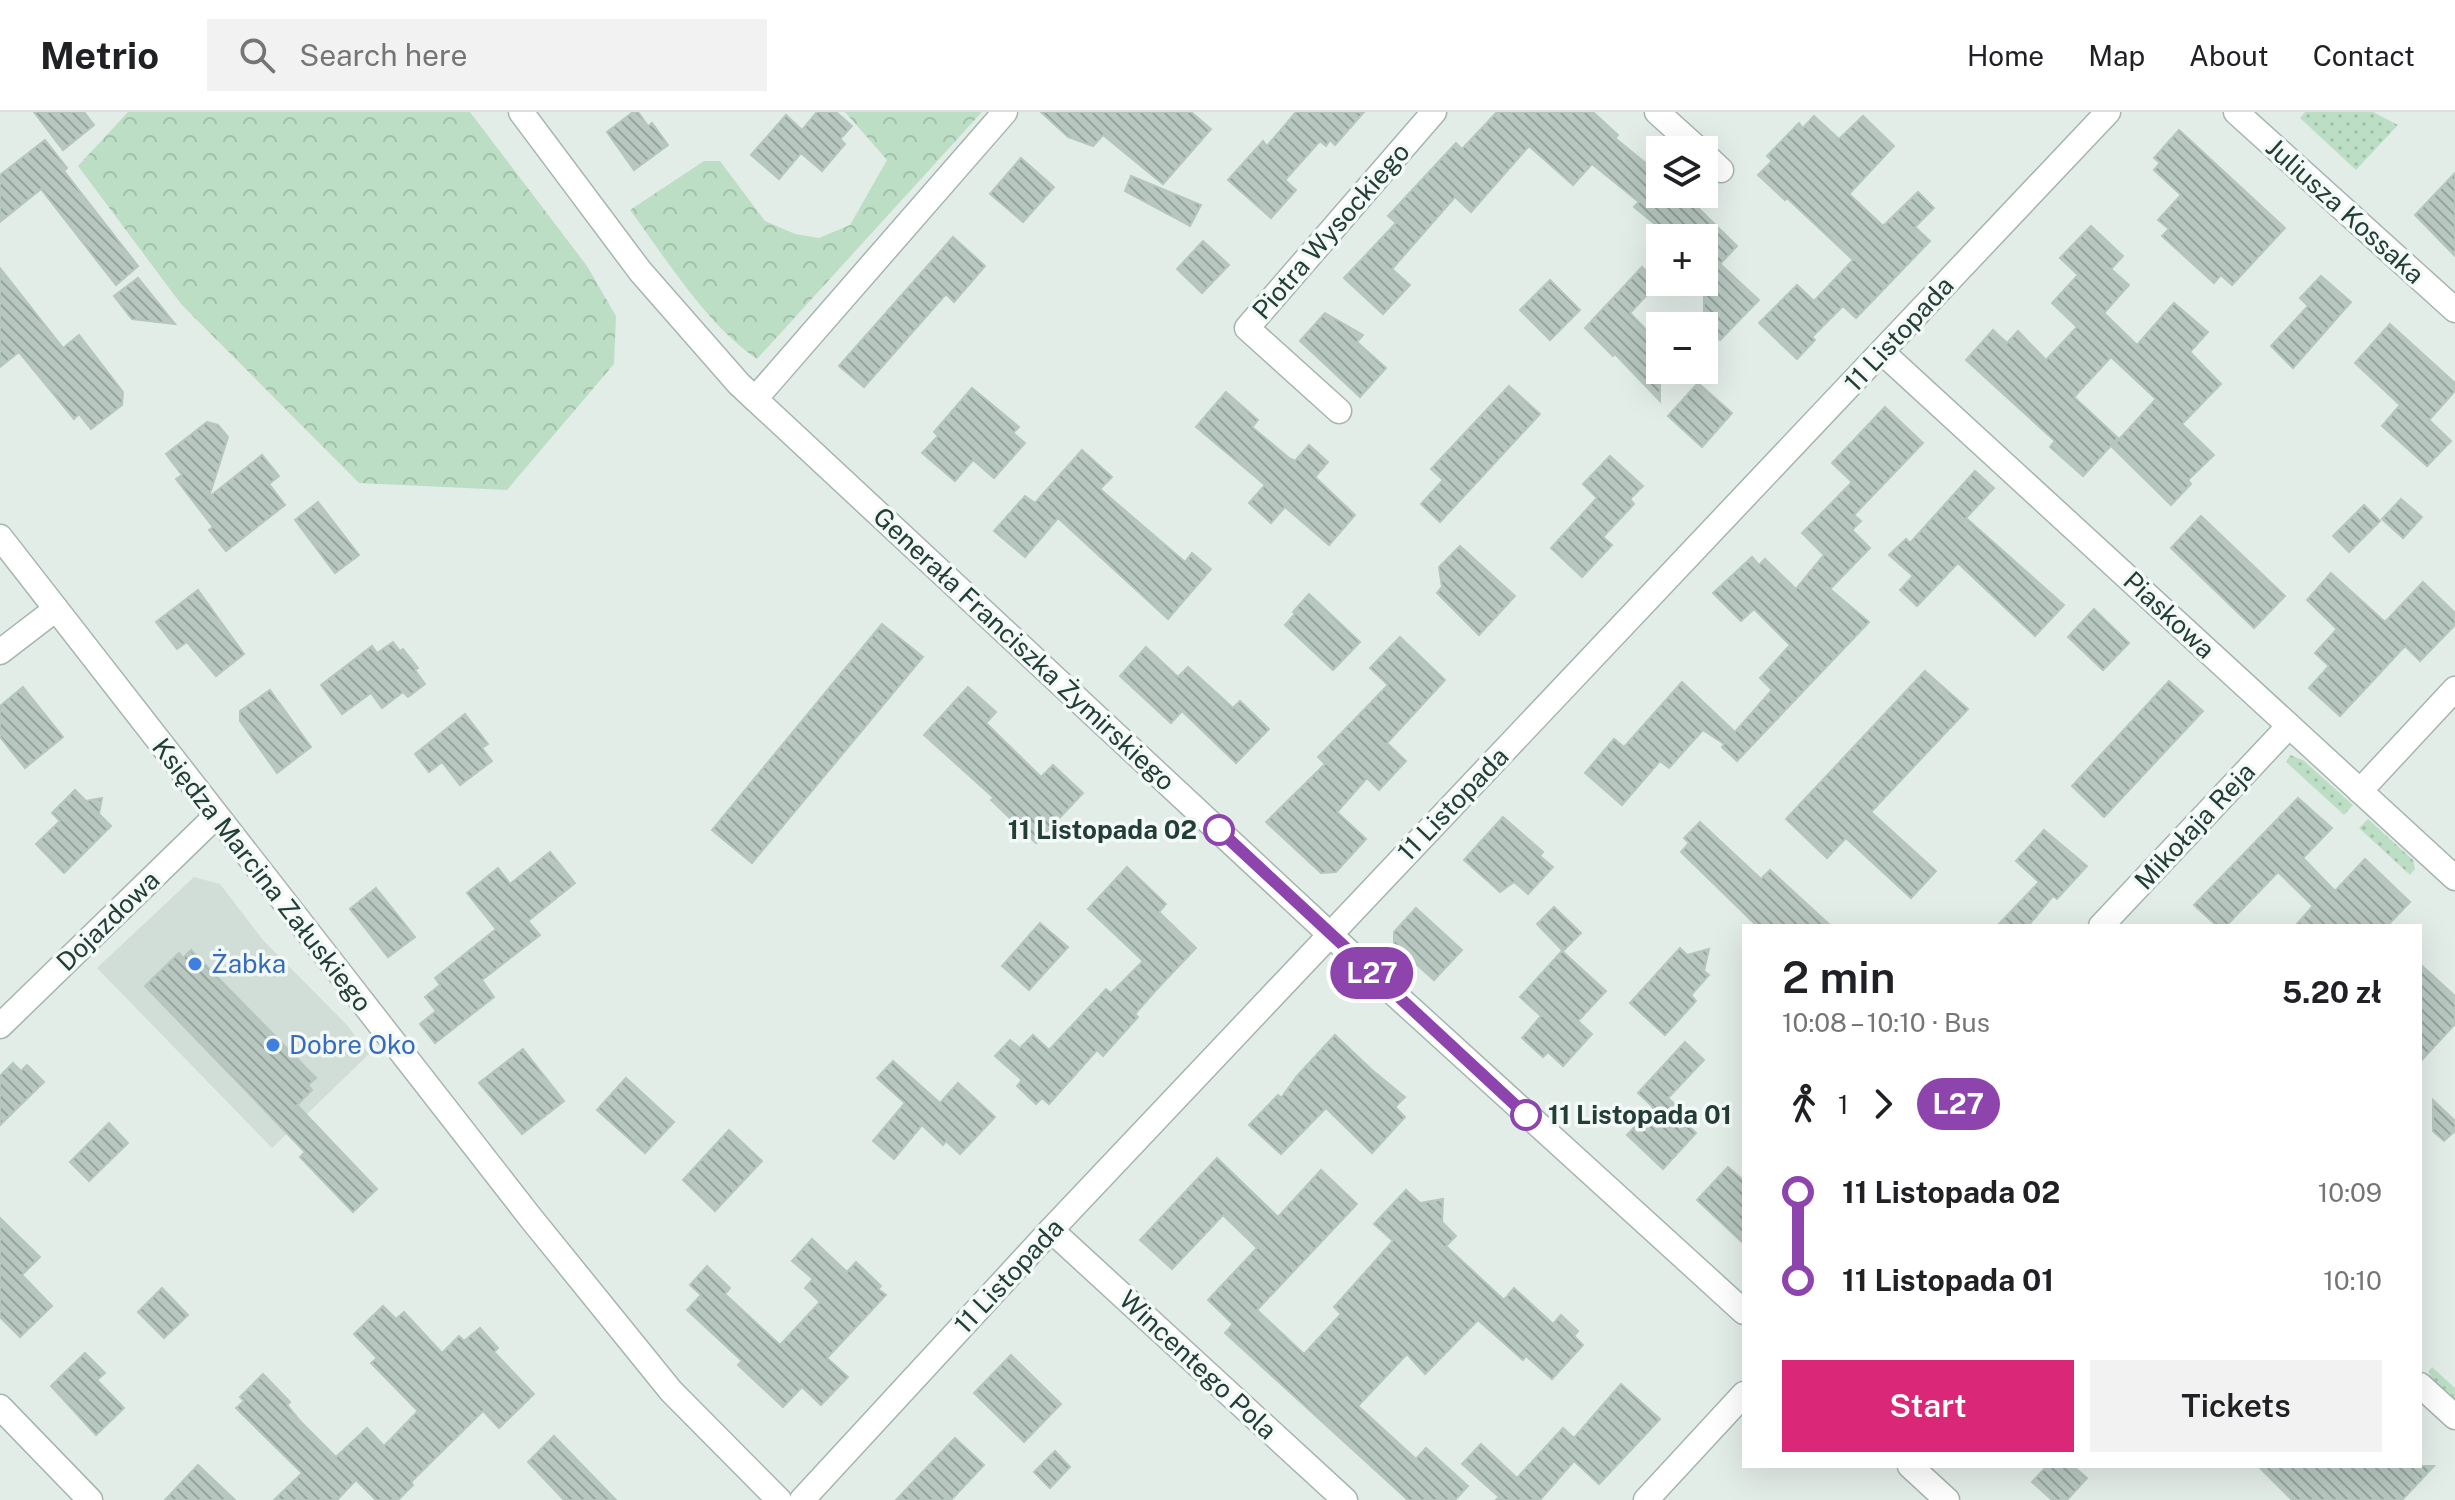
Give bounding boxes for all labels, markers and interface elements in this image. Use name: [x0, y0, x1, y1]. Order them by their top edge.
search box: [207, 19, 767, 91]
text: Metrio: [40, 33, 159, 78]
icon: search: [235, 33, 279, 77]
text: Search here: [299, 37, 468, 73]
text: Home: [1967, 39, 2044, 72]
text: Map: [2088, 39, 2145, 72]
text: About: [2189, 39, 2269, 72]
text: Contact: [2313, 39, 2415, 72]
street label: Juliusza Kossaka: [2260, 132, 2431, 290]
street label: Piotra Wysockiego: [1246, 136, 1416, 325]
map controls: [1646, 136, 1718, 384]
button: layers: [1646, 136, 1718, 208]
button: +: [1646, 224, 1718, 296]
street label: 11 Listopada: [1838, 270, 1960, 398]
button: −: [1646, 312, 1718, 384]
street label: Generała Franciszka Żymirskiego: [867, 501, 1182, 797]
street label: Piaskowa: [2117, 565, 2221, 665]
street label: Księdza Marcina Załuskiego: [146, 732, 379, 1017]
street label: 11 Listopada: [1391, 740, 1514, 867]
street label: Mikołaja Reja: [2128, 756, 2261, 896]
place label: 11 Listopada 02: [1008, 814, 1197, 845]
marker: 11 Listopada 02: [1204, 815, 1234, 845]
street label: Dojazdowa: [50, 864, 165, 977]
line badge: L27: [1326, 947, 1418, 999]
place label: Żabka: [211, 948, 286, 979]
text: 2 min: [1782, 951, 1896, 1003]
marker: Żabka: [186, 955, 204, 973]
text: L27: [1346, 956, 1398, 989]
text: 5.20 zł: [2282, 974, 2382, 1010]
text: 10:08 – 10:10 · Bus: [1782, 1007, 1990, 1038]
place label: Dobre Oko: [289, 1029, 416, 1060]
marker: Dobre Oko: [264, 1036, 282, 1054]
icon: walk: [1782, 1082, 1826, 1126]
icon: forward: [1861, 1082, 1905, 1126]
text: L27: [1933, 1087, 1984, 1120]
text: 1: [1838, 1089, 1849, 1120]
place label: 11 Listopada 01: [1548, 1099, 1732, 1130]
marker: 11 Listopada 01: [1511, 1100, 1541, 1130]
text: 11 Listopada 02: [1842, 1174, 2060, 1210]
text: 10:09: [2318, 1177, 2382, 1208]
street label: 11 Listopada: [948, 1212, 1070, 1340]
text: 11 Listopada 01: [1842, 1262, 2054, 1298]
text: 10:10: [2323, 1265, 2382, 1296]
street label: Wincentego Pola: [1113, 1284, 1283, 1445]
button: Start: [1782, 1360, 2074, 1452]
button: Tickets: [2090, 1360, 2382, 1452]

